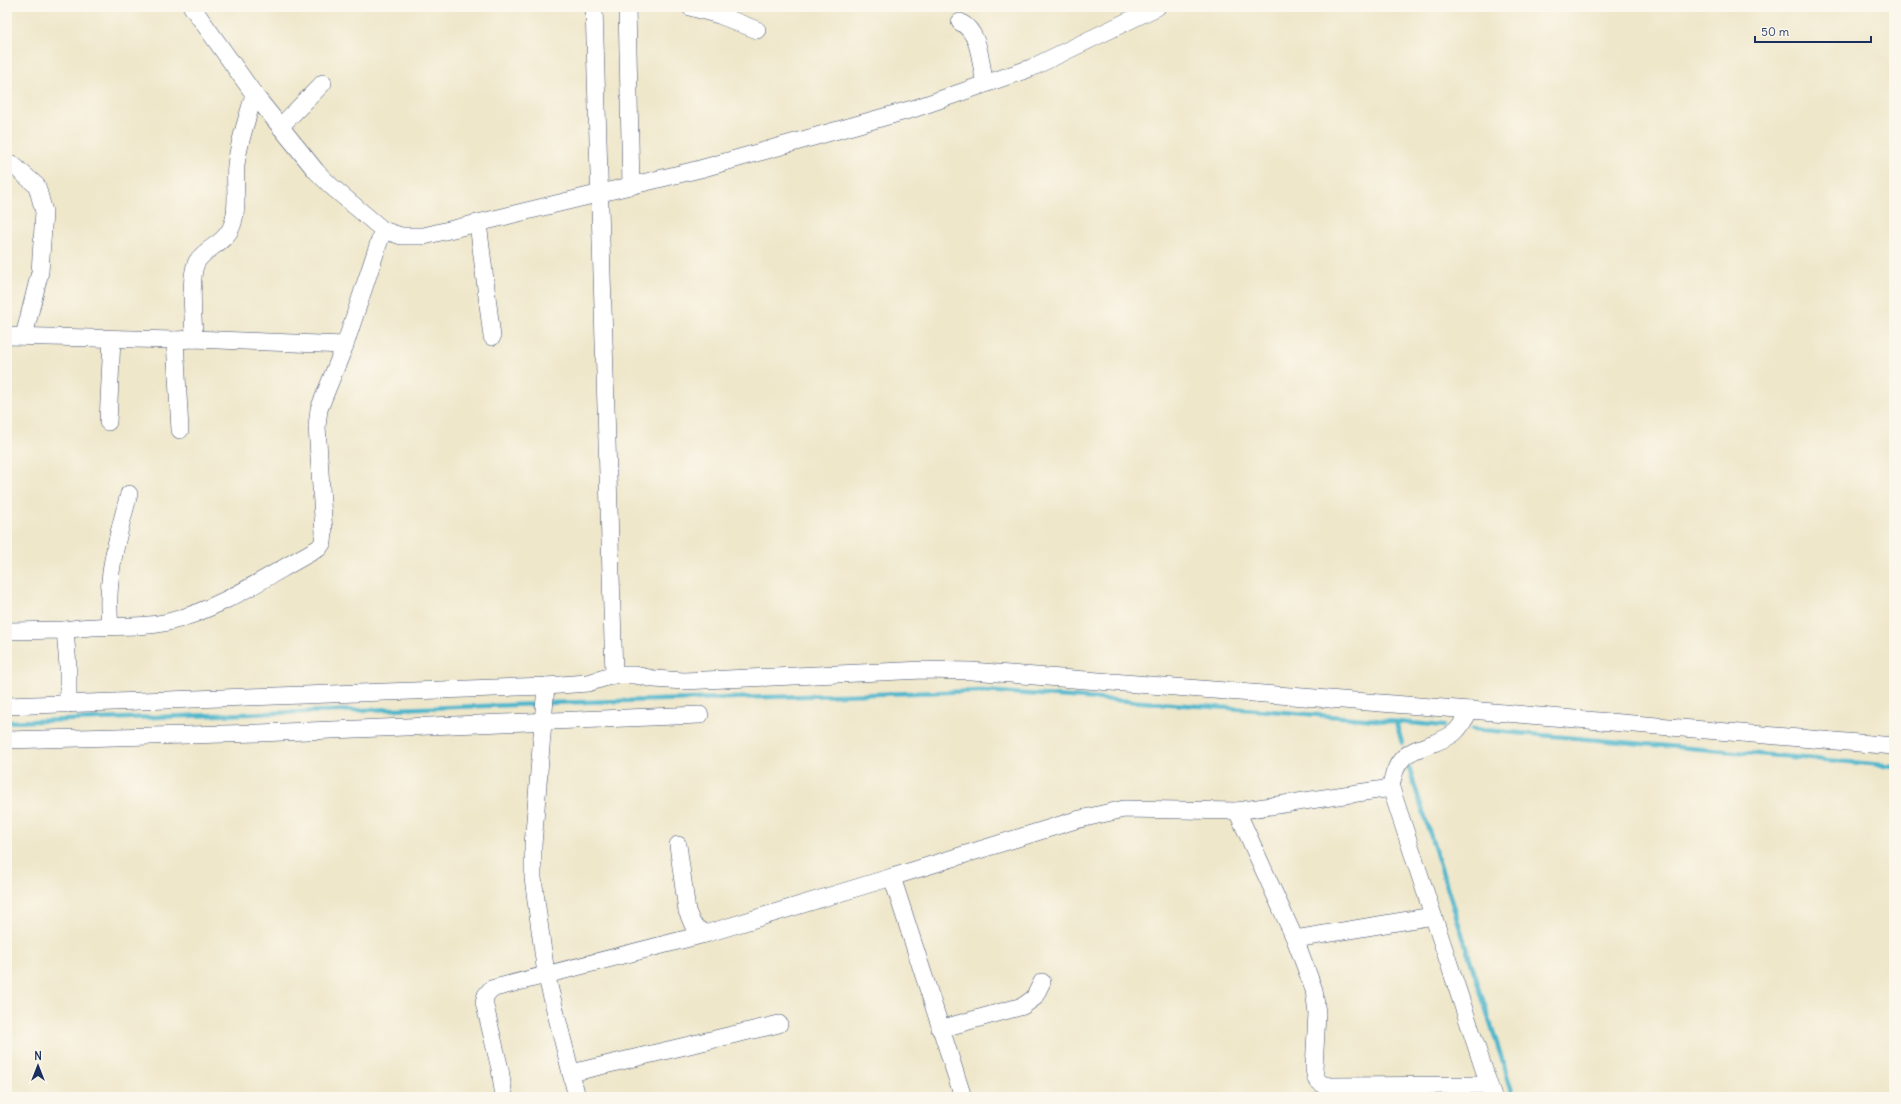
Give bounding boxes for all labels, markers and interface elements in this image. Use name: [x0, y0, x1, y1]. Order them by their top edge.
scale bar: [1755, 18, 1871, 44]
text: 50 m: [1761, 24, 1790, 39]
north arrow: [18, 1046, 58, 1086]
text: N: [34, 1049, 42, 1063]

